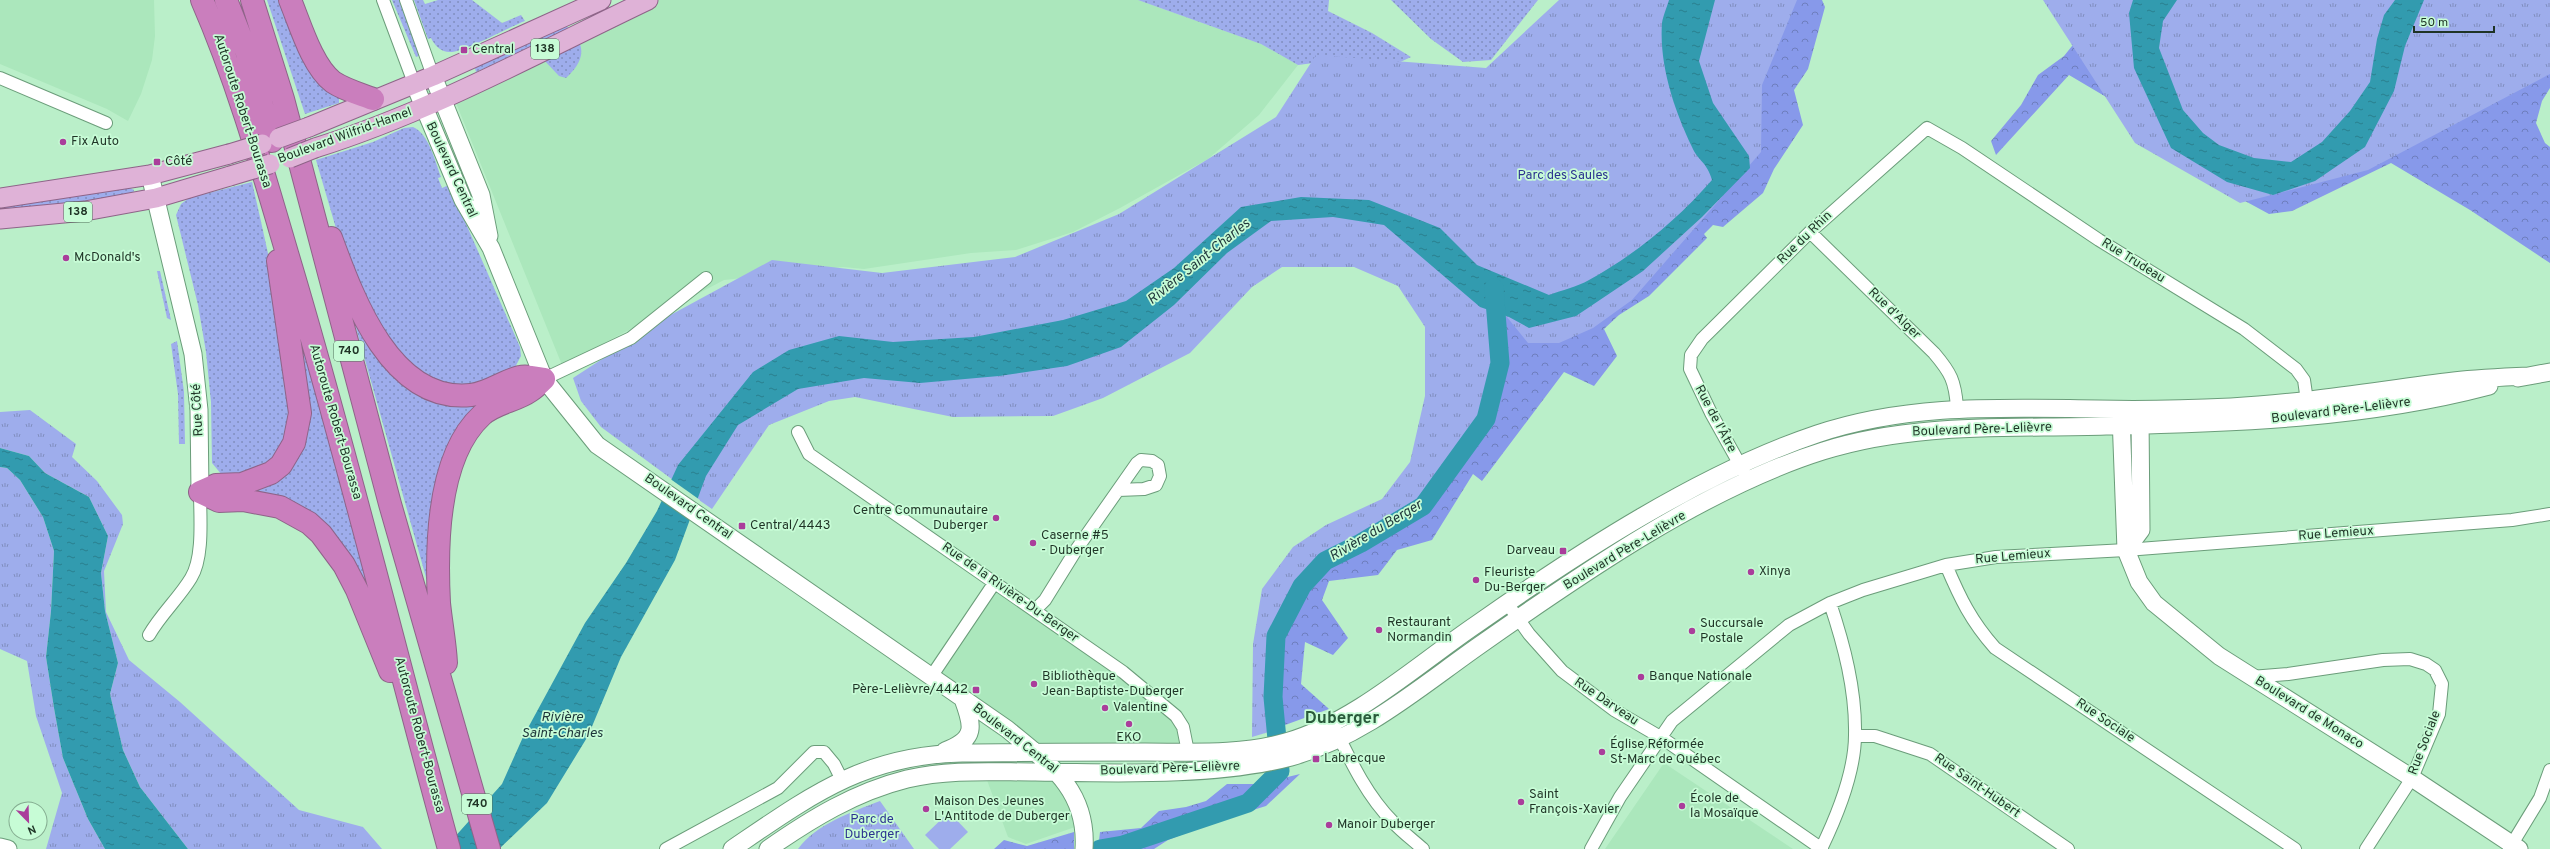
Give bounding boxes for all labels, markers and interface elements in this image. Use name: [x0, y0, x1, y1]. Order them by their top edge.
scale bar: [2414, 8, 2494, 34]
text: 50 m: [2420, 15, 2448, 31]
street label: Autoroute Robert-Bourassa: [210, 32, 274, 190]
road number: 138: [531, 39, 559, 59]
place label: Central: [472, 42, 514, 58]
marker: Central: [459, 45, 469, 55]
street label: Boulevard Wilfrid-Hamel: [276, 104, 414, 168]
street label: Boulevard Central: [422, 119, 480, 221]
place label: Fix Auto: [71, 134, 119, 150]
marker: Fix Auto: [58, 137, 68, 147]
place label: Côté: [165, 154, 192, 170]
marker: Côté: [152, 157, 162, 167]
park label: Parc des Saules: [1518, 168, 1608, 184]
road number: 138: [64, 202, 92, 222]
street label: Rue du Rhin: [1774, 208, 1836, 268]
water label: Rivière Saint-Charles: [1144, 215, 1254, 309]
street label: Rue Trudeau: [2098, 235, 2168, 287]
place label: McDonald's: [74, 250, 141, 266]
marker: McDonald's: [61, 253, 71, 263]
street label: Rue d'Alger: [1864, 285, 1924, 343]
road number: 740: [334, 341, 364, 361]
street label: Autoroute Robert-Bourassa: [305, 342, 365, 502]
street label: Rue de l'Âtre: [1691, 382, 1741, 455]
street label: Rue Côté: [189, 383, 207, 437]
street label: Boulevard Père-Lelièvre: [2271, 395, 2411, 427]
street label: Boulevard Père-Lelièvre: [1912, 420, 2052, 440]
street label: Boulevard Central: [641, 471, 735, 543]
water label: Rivière du Berger: [1327, 496, 1427, 565]
place label: Centre Communautaire Duberger: [853, 503, 988, 534]
street label: Boulevard Père-Lelièvre: [1561, 508, 1689, 594]
marker: Centre Communautaire Duberger: [991, 513, 1001, 523]
place label: Central/4443: [750, 518, 831, 534]
marker: Central/4443: [737, 521, 747, 531]
street label: Rue Lemieux: [2298, 523, 2375, 545]
place label: Caserne #5 - Duberger: [1041, 528, 1109, 559]
marker: Caserne #5 - Duberger: [1028, 538, 1038, 548]
street label: Rue de la Rivière-Du-Berger: [938, 540, 1082, 646]
place label: Darveau: [1507, 543, 1555, 559]
marker: Darveau: [1558, 546, 1568, 556]
street label: Rue Lemieux: [1975, 546, 2052, 568]
place label: Xinya: [1759, 564, 1791, 580]
place label: Fleuriste Du-Berger: [1484, 565, 1545, 596]
marker: Xinya: [1746, 567, 1756, 577]
marker: Fleuriste Du-Berger: [1471, 575, 1481, 585]
place label: Restaurant Normandin: [1387, 615, 1452, 646]
place label: Succursale Postale: [1700, 616, 1764, 647]
marker: Restaurant Normandin: [1374, 625, 1384, 635]
marker: Succursale Postale: [1687, 626, 1697, 636]
street label: Autoroute Robert-Bourassa: [390, 655, 448, 815]
place label: Bibliothèque Jean-Baptiste-Duberger: [1042, 669, 1184, 700]
place label: Banque Nationale: [1649, 669, 1752, 685]
marker: Banque Nationale: [1636, 672, 1646, 682]
street label: Boulevard de Monaco: [2252, 673, 2366, 753]
street label: Rue Darveau: [1571, 675, 1641, 729]
marker: Bibliothèque Jean-Baptiste-Duberger: [1029, 679, 1039, 689]
place label: Père-Lelièvre/4442: [852, 682, 968, 698]
marker: Père-Lelièvre/4442: [971, 685, 981, 695]
street label: Rue Sociale: [2072, 695, 2138, 747]
place label: Valentine: [1113, 700, 1168, 716]
street label: Boulevard Central: [969, 701, 1061, 777]
marker: Valentine: [1100, 703, 1110, 713]
district label: Duberger: [1305, 708, 1379, 730]
street label: Rue Sociale: [2405, 708, 2445, 778]
water label: Rivière Saint-Charles: [521, 709, 604, 742]
marker: EKO: [1124, 719, 1134, 729]
place label: EKO: [1116, 730, 1142, 746]
place label: Église Réformée St-Marc de Québec: [1610, 735, 1721, 768]
marker: Église Réformée St-Marc de Québec: [1597, 747, 1607, 757]
street label: Rue Saint-Hubert: [1931, 750, 2023, 822]
place label: Labrecque: [1324, 751, 1385, 767]
marker: Labrecque: [1311, 754, 1321, 764]
street label: Boulevard Père-Lelièvre: [1100, 759, 1240, 779]
place label: Saint François-Xavier: [1529, 787, 1619, 818]
place label: École de la Mosaïque: [1690, 789, 1759, 822]
road number: 740: [462, 794, 492, 814]
place label: Maison Des Jeunes L'Antitode de Duberger: [934, 794, 1070, 825]
marker: Saint François-Xavier: [1516, 797, 1526, 807]
north arrow: [8, 801, 48, 841]
marker: École de la Mosaïque: [1677, 801, 1687, 811]
marker: Maison Des Jeunes L'Antitode de Duberger: [921, 804, 931, 814]
park label: Parc de Duberger: [845, 812, 900, 843]
place label: Manoir Duberger: [1337, 817, 1435, 833]
marker: Manoir Duberger: [1324, 820, 1334, 830]
text: N: [25, 821, 38, 837]

